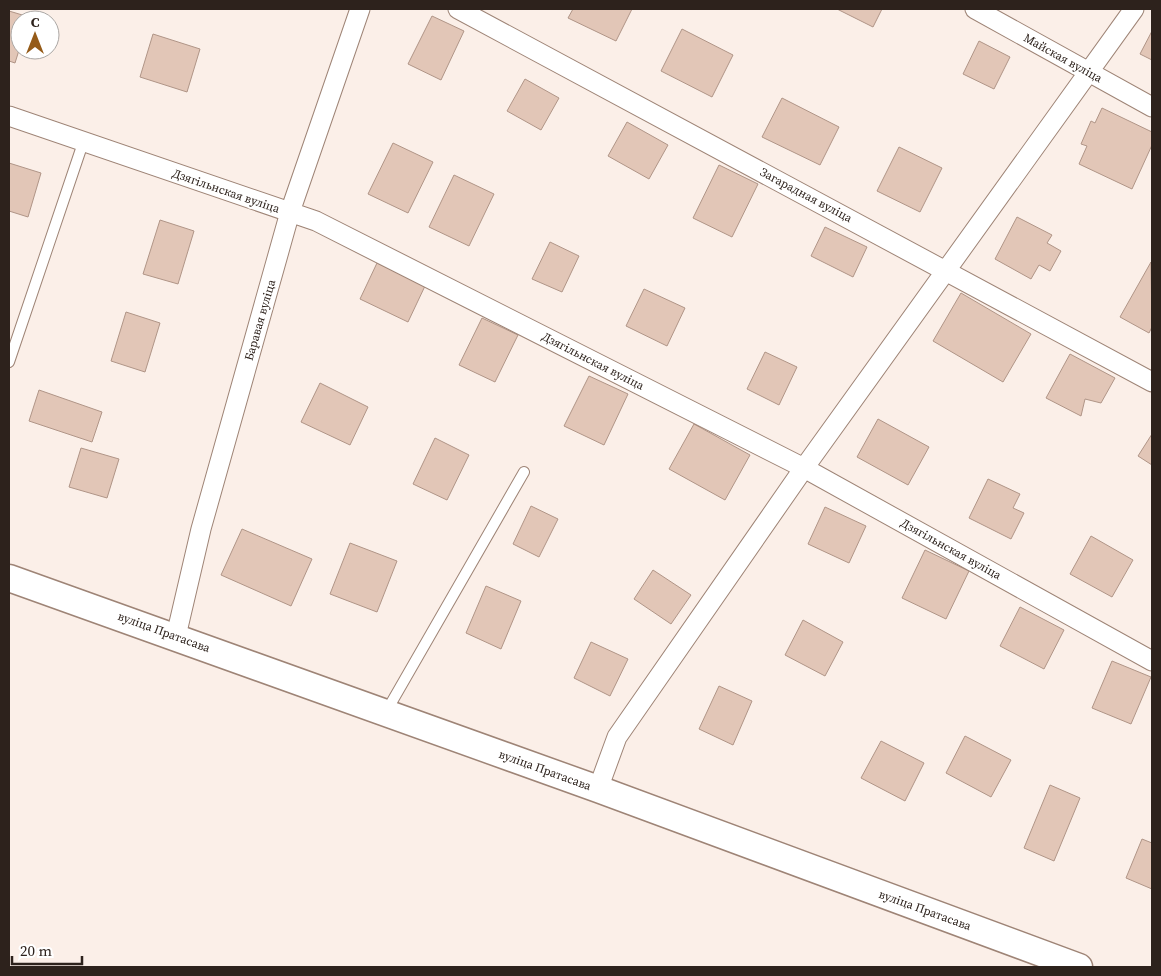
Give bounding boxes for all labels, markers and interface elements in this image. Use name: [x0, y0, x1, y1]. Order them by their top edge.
north arrow: [10, 10, 60, 60]
text: С: [31, 12, 40, 32]
street label: Майская вуліца: [1021, 30, 1106, 87]
street label: Загарадная вуліца: [757, 164, 856, 227]
street label: Дзягільнская вуліца: [170, 165, 283, 217]
street label: Баравая вуліца: [241, 277, 279, 362]
street label: Дзягільнская вуліца: [539, 328, 648, 394]
street label: Дзягільнская вуліца: [898, 515, 1005, 584]
street label: вуліца Пратасава: [116, 608, 213, 656]
street label: вуліца Пратасава: [497, 746, 594, 794]
street label: вуліца Пратасава: [877, 886, 974, 934]
scale bar: [12, 934, 82, 966]
text: 20 m: [20, 940, 52, 961]

